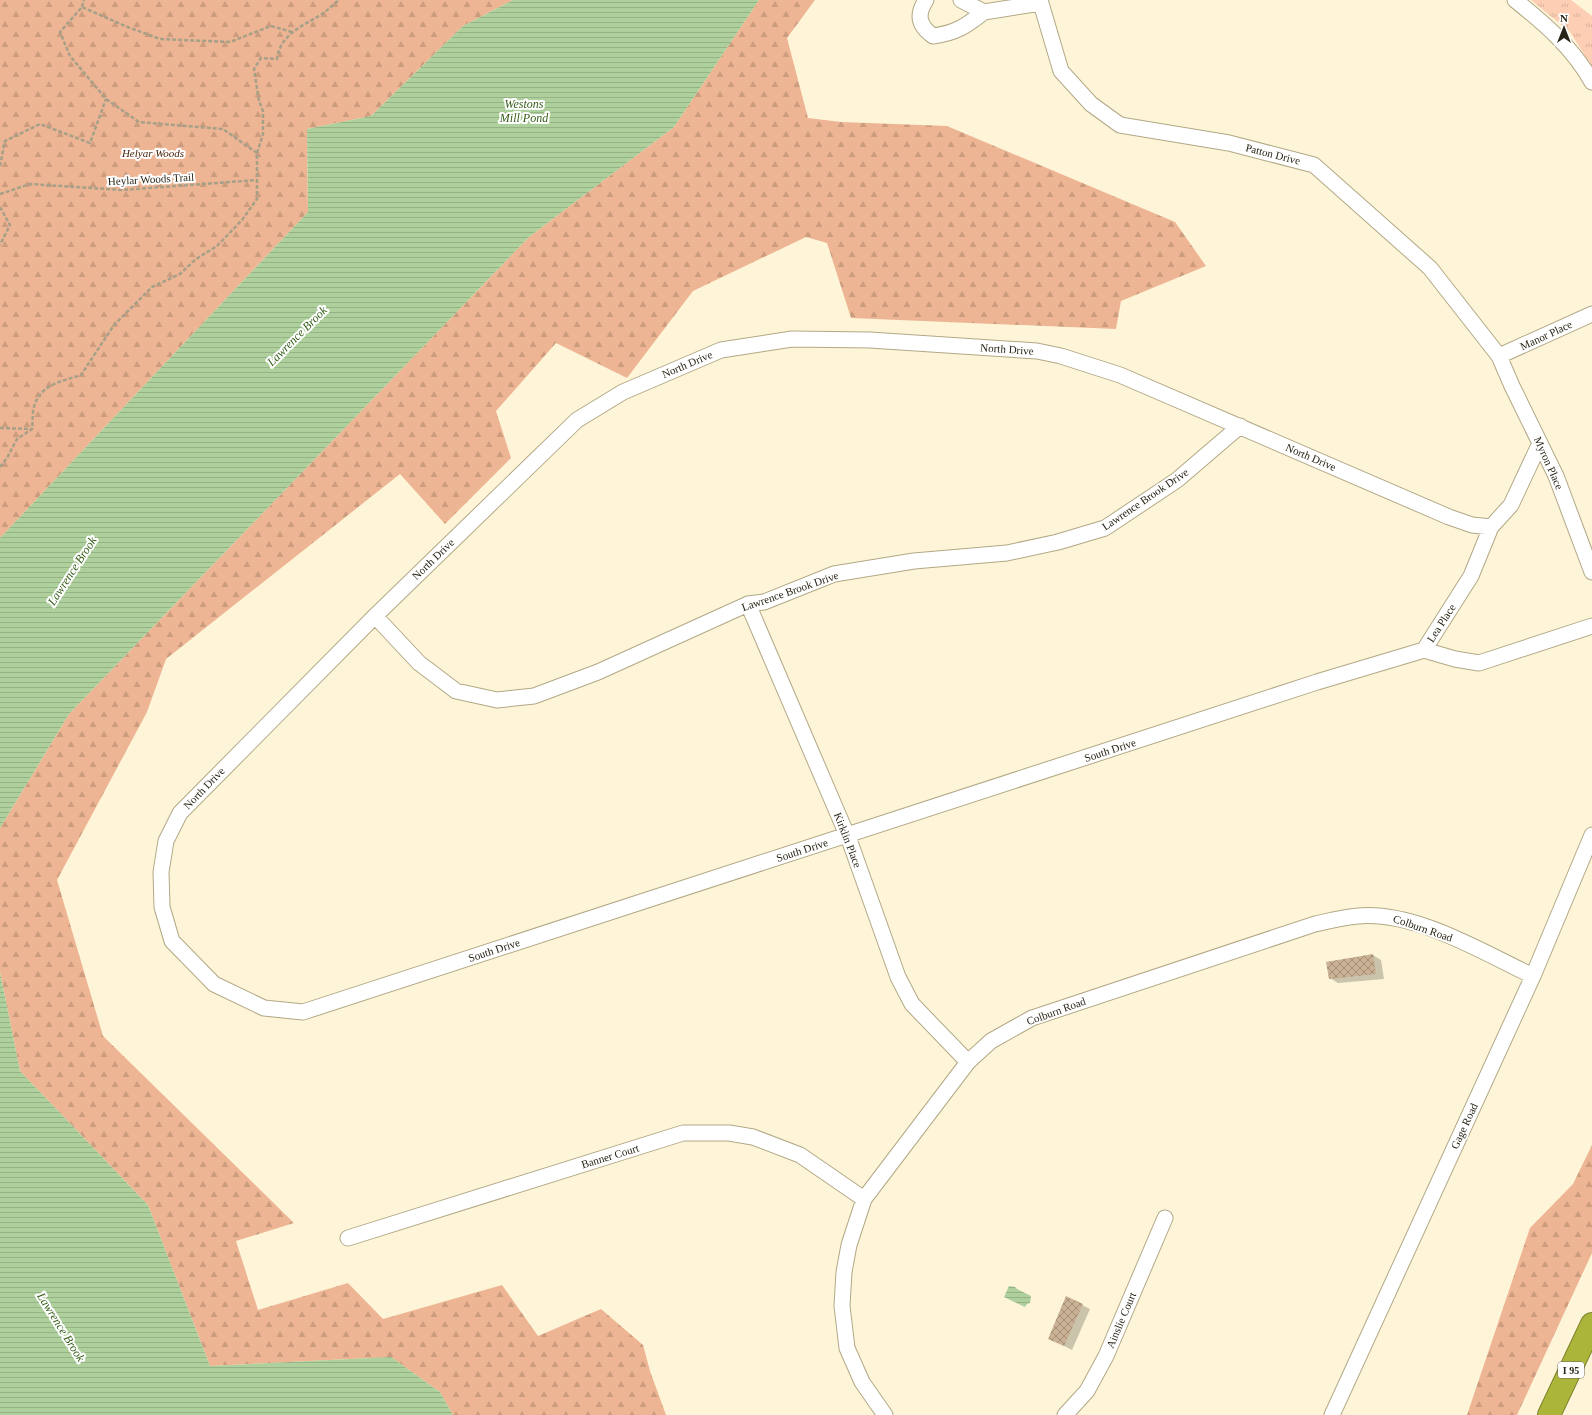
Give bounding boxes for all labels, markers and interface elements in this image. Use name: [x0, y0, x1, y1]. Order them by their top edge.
north arrow: [1544, 8, 1584, 48]
text: N: [1560, 12, 1568, 24]
water label: Westons Mill Pond: [499, 97, 549, 125]
street label: Patton Drive: [1244, 141, 1302, 167]
park label: Helyar Woods: [121, 147, 184, 159]
street label: Heylar Woods Trail: [108, 171, 194, 187]
water label: Lawrence Brook: [263, 303, 330, 370]
street label: Manor Place: [1518, 318, 1574, 352]
street label: North Drive: [980, 341, 1034, 357]
street label: North Drive: [660, 348, 714, 380]
street label: Myron Place: [1532, 435, 1566, 491]
street label: North Drive: [1284, 441, 1338, 473]
street label: Lawrence Brook Drive: [1100, 466, 1190, 532]
water label: Lawrence Brook: [44, 534, 100, 609]
street label: North Drive: [410, 536, 456, 582]
street label: Lawrence Brook Drive: [740, 569, 840, 613]
street label: Lea Place: [1424, 602, 1458, 644]
street label: South Drive: [1083, 736, 1137, 764]
street label: North Drive: [181, 765, 227, 811]
street label: Kirklin Place: [832, 811, 864, 869]
street label: South Drive: [775, 836, 829, 864]
street label: Colburn Road: [1392, 912, 1455, 944]
street label: South Drive: [467, 936, 521, 964]
street label: Colburn Road: [1025, 995, 1088, 1027]
street label: Gage Road: [1448, 1101, 1480, 1151]
street label: Banner Court: [580, 1142, 640, 1170]
water label: Lawrence Brook: [34, 1289, 88, 1365]
street label: Ainslie Court: [1104, 1290, 1138, 1350]
road number: I 95: [1558, 1362, 1584, 1378]

